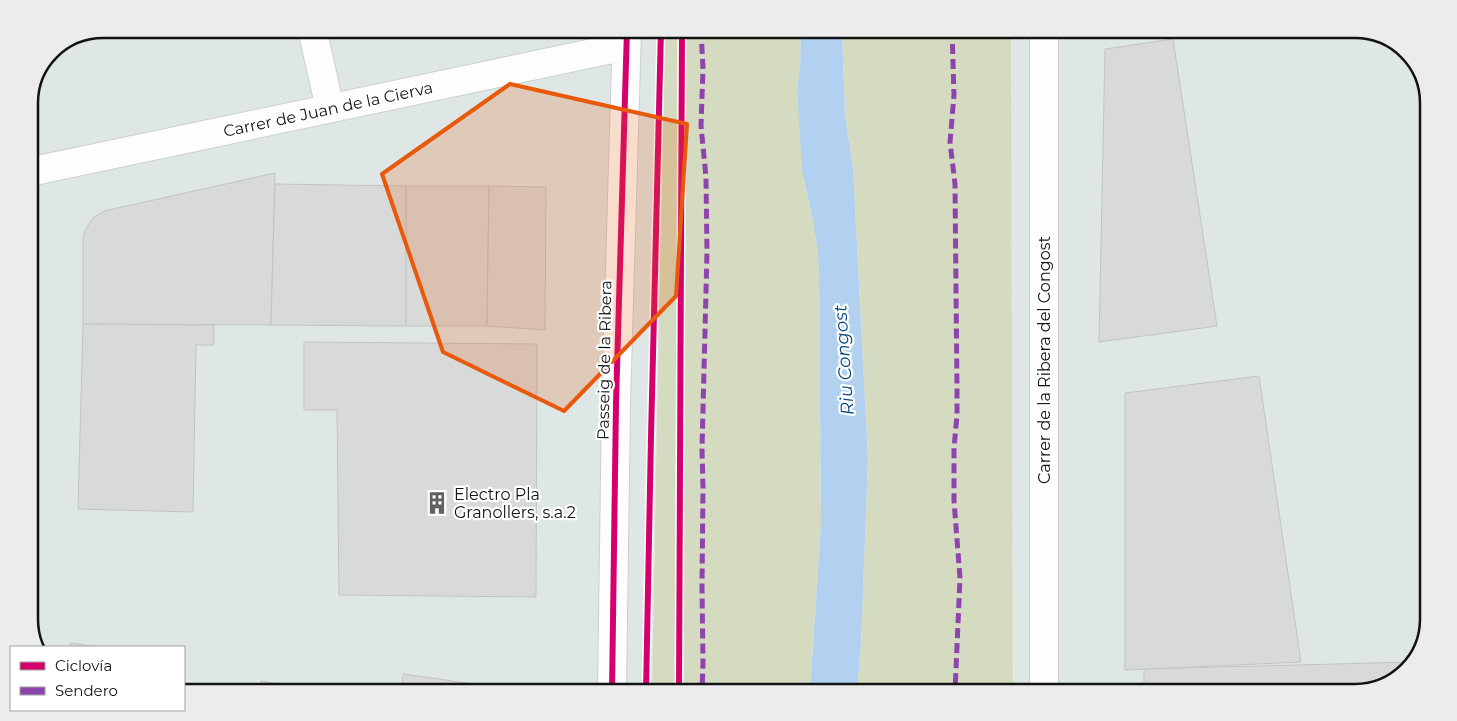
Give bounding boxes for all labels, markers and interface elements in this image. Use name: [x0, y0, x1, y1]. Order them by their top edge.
street label: Carrer de Juan de la Cierva: [222, 78, 435, 141]
street label: Carrer de la Ribera del Congost: [1035, 236, 1054, 484]
street label: Passeig de la Ribera: [594, 280, 615, 440]
water label: Riu Congost: [829, 304, 859, 416]
place label: Electro Pla Granollers, s.a.2: [454, 485, 576, 522]
building icon: Electro Pla Granollers, s.a.2: [424, 490, 450, 516]
legend: [10, 646, 185, 711]
text: Ciclovía: [55, 656, 112, 675]
text: Sendero: [55, 681, 118, 700]

